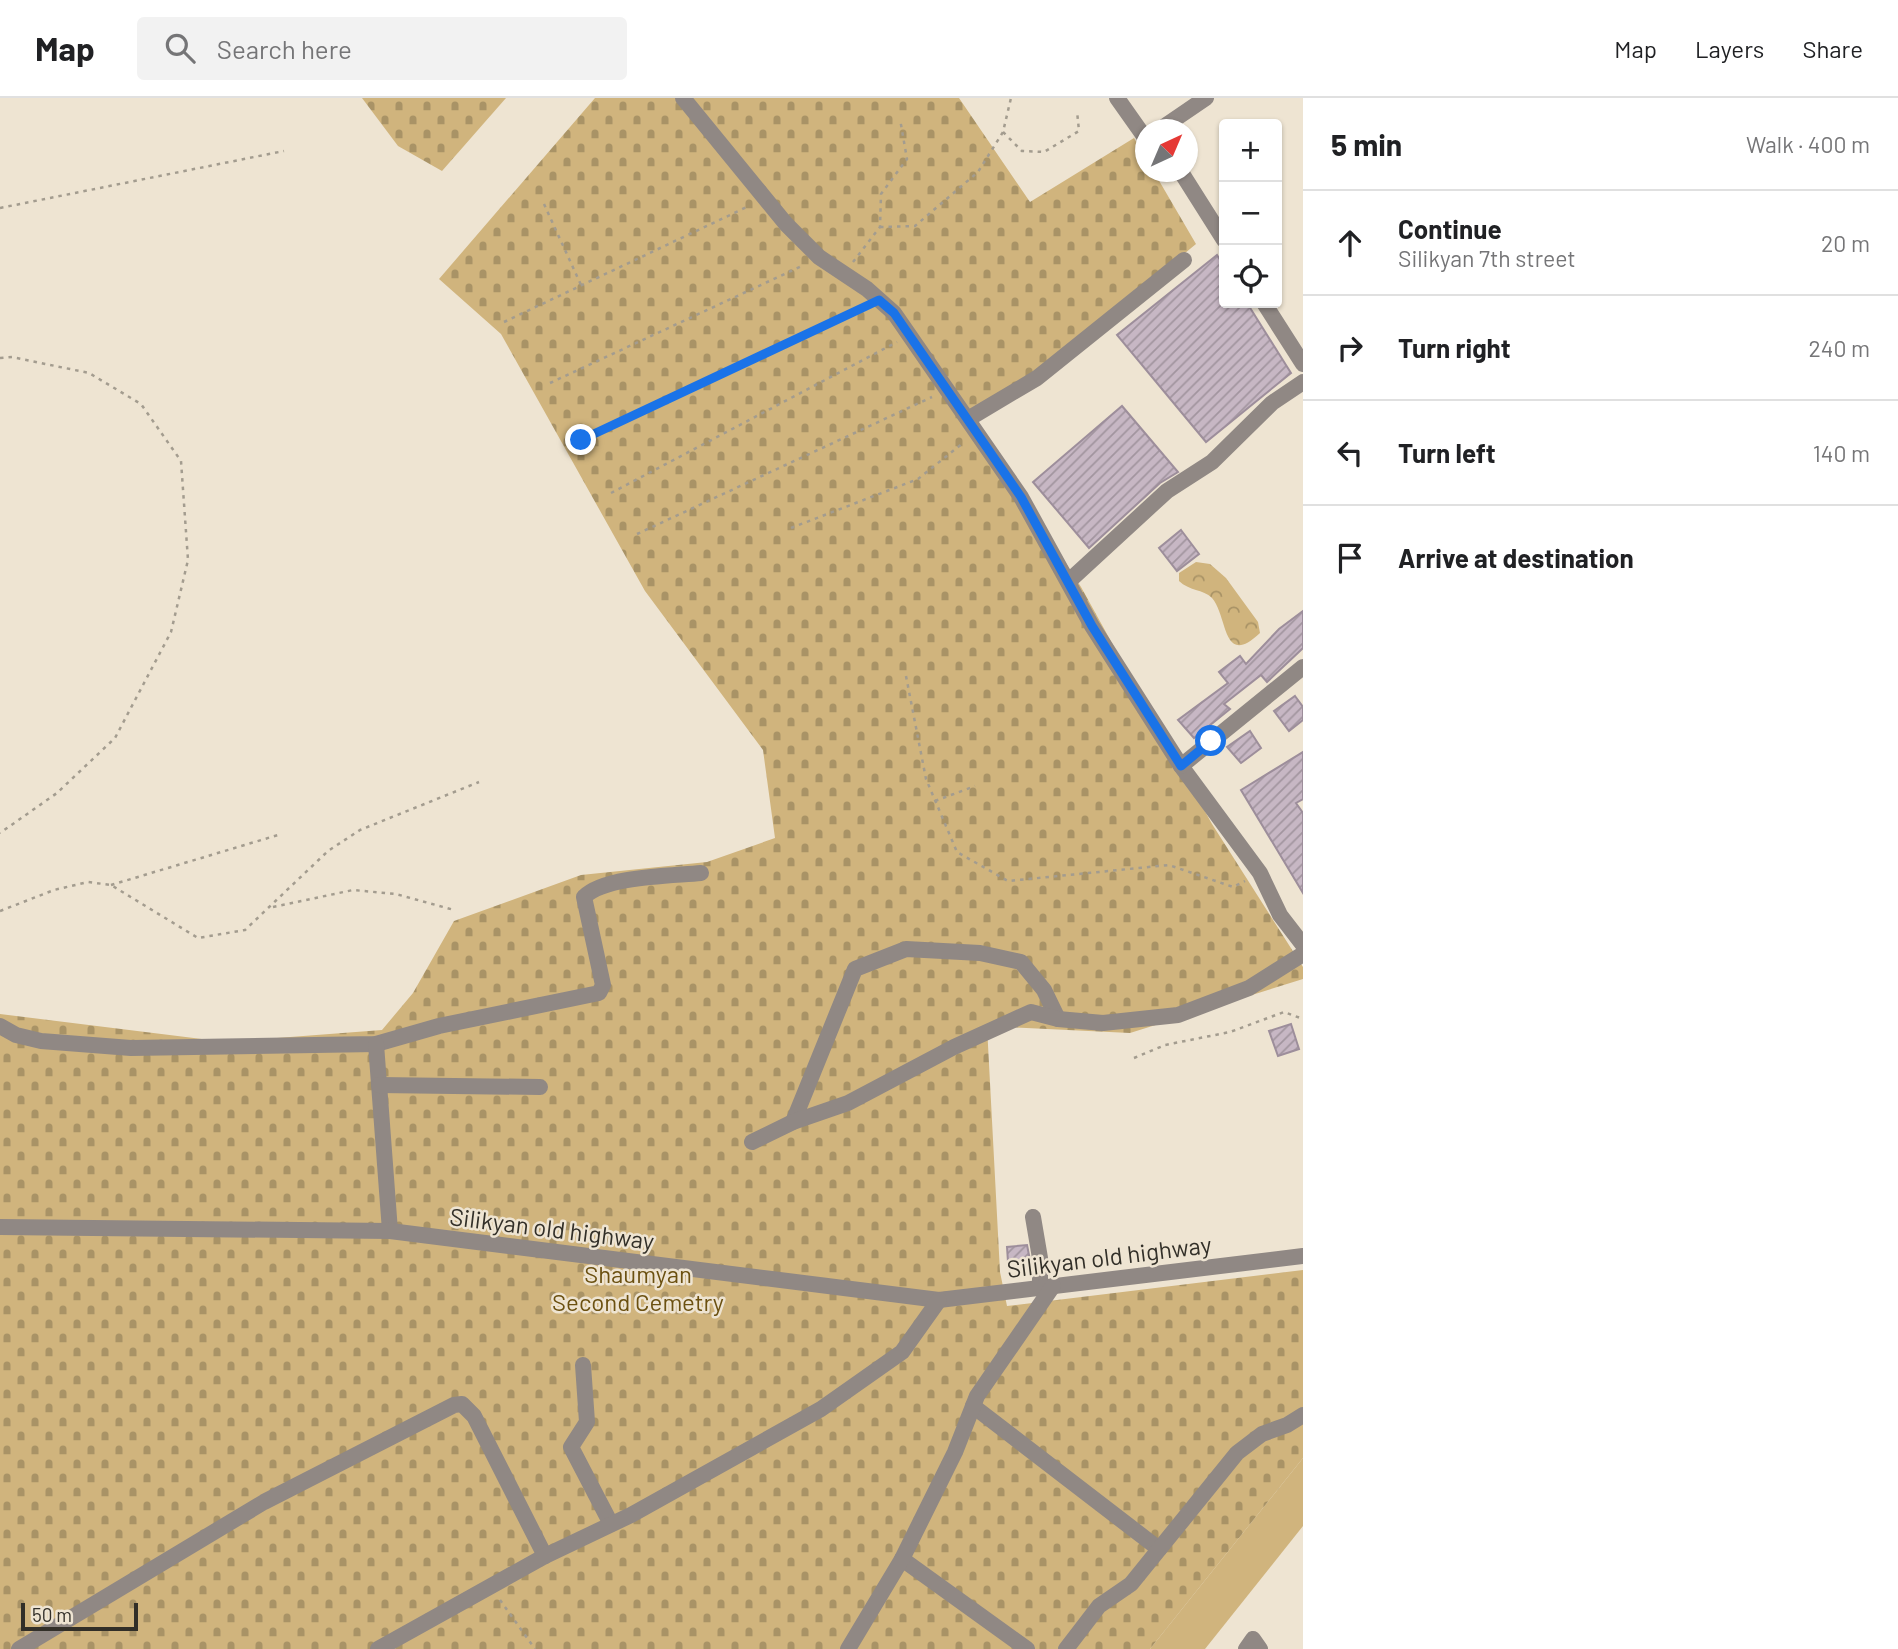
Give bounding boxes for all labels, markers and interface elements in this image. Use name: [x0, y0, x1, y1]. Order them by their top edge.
search box: [137, 17, 627, 80]
text: Map: [35, 28, 95, 68]
icon: search: [161, 29, 199, 67]
text: Search here: [217, 33, 352, 64]
text: Map: [1614, 34, 1657, 63]
text: Layers: [1695, 34, 1764, 63]
text: Share: [1802, 34, 1863, 63]
north arrow: [1135, 119, 1198, 182]
map controls: [1219, 119, 1282, 308]
button: +: [1219, 119, 1282, 182]
text: 5 min: [1331, 126, 1402, 162]
text: Walk · 400 m: [1746, 130, 1870, 158]
button: −: [1219, 182, 1282, 245]
text: Continue: [1398, 213, 1502, 244]
icon: ahead: [1331, 224, 1369, 262]
text: 20 m: [1821, 229, 1870, 257]
text: Silikyan 7th street: [1398, 244, 1576, 272]
button: locate: [1219, 245, 1282, 308]
icon: right: [1331, 329, 1369, 367]
text: Turn right: [1398, 332, 1511, 363]
text: 240 m: [1808, 334, 1870, 362]
route end: [565, 424, 596, 455]
icon: left: [1331, 434, 1369, 472]
text: Turn left: [1398, 437, 1496, 468]
text: 140 m: [1813, 439, 1870, 467]
icon: arrive: [1331, 539, 1369, 577]
text: Arrive at destination: [1398, 542, 1634, 573]
route start: [1195, 725, 1226, 756]
street label: Silikyan old highway: [448, 1201, 656, 1255]
street label: Silikyan old highway: [1005, 1229, 1213, 1283]
park label: Shaumyan Second Cemetry: [552, 1259, 724, 1316]
scale bar: [21, 1600, 138, 1632]
text: 50 m: [32, 1603, 72, 1626]

